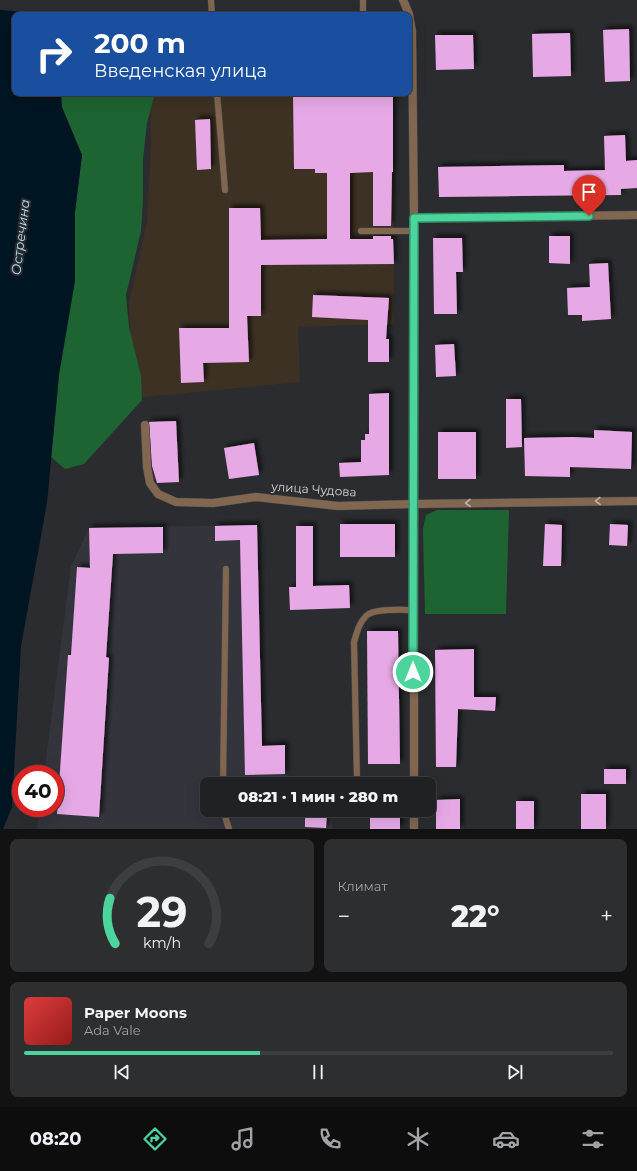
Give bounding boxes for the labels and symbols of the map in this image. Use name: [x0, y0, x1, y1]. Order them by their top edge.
pin: [572, 175, 606, 216]
water label: Остречина: [7, 198, 33, 276]
street label: улица Чудова: [270, 478, 357, 499]
one-way arrow: [595, 497, 601, 505]
one-way arrow: [465, 499, 471, 507]
position arrow: [392, 651, 434, 693]
speed limit sign: 40: [12, 765, 64, 817]

